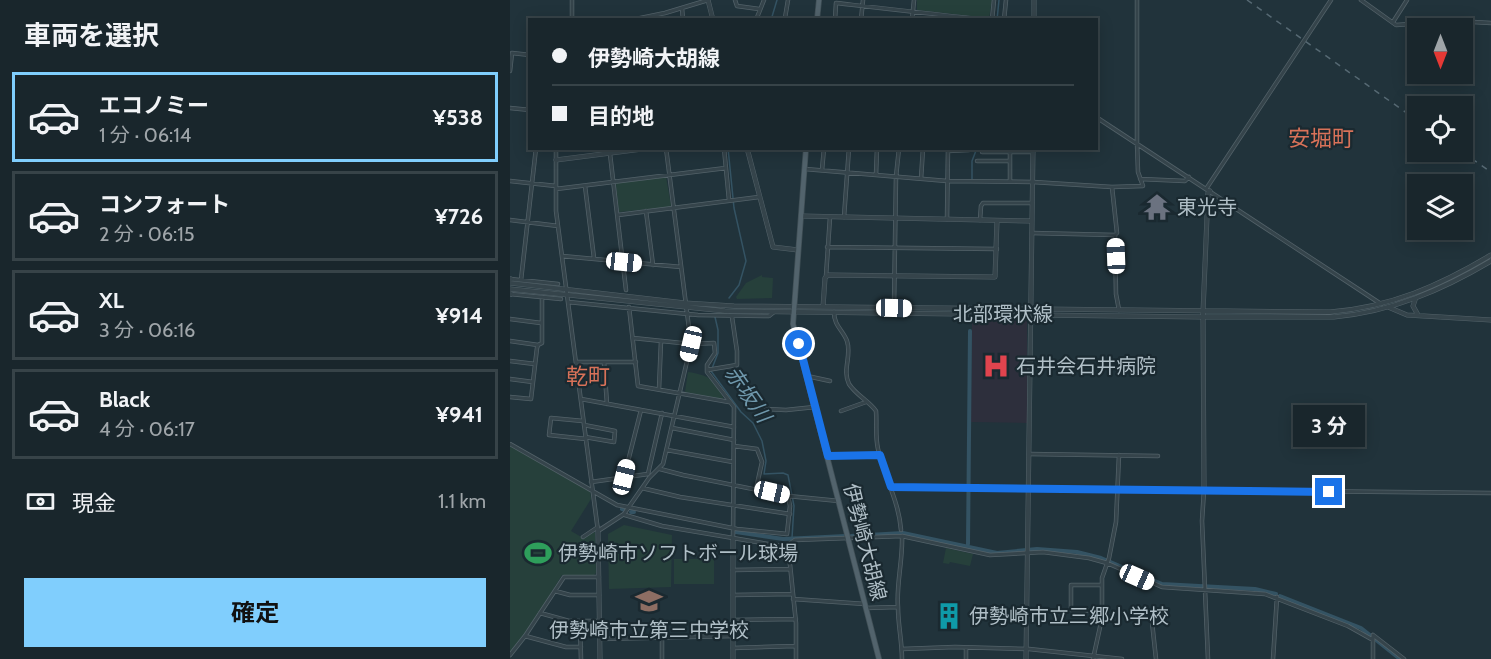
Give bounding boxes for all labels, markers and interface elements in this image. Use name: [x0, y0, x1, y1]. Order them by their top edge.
north arrow: [1407, 18, 1473, 84]
map controls: [1407, 18, 1473, 240]
text: 車両を選択: [24, 19, 159, 52]
text: 伊勢崎大胡線: [588, 45, 720, 72]
icon: car: [27, 90, 81, 144]
text: エコノミー: [99, 92, 209, 119]
button: locate: [1407, 96, 1473, 162]
text: 目的地: [588, 103, 654, 130]
text: ¥538: [433, 104, 483, 131]
text: 1 分 · 06:14: [99, 123, 191, 147]
district label: 安堀町: [1288, 125, 1354, 152]
button: layers: [1407, 174, 1473, 240]
icon: car: [27, 189, 81, 243]
text: コンフォート: [99, 191, 230, 218]
temple icon: 東光寺: [1142, 192, 1172, 222]
place label: 東光寺: [1177, 195, 1237, 219]
text: ¥726: [434, 203, 483, 230]
text: 2 分 · 06:15: [99, 222, 195, 246]
car: [1106, 238, 1126, 274]
car: [605, 251, 643, 273]
text: XL: [99, 287, 124, 314]
icon: car: [27, 288, 81, 342]
car: [876, 299, 912, 317]
text: ¥914: [436, 302, 483, 329]
street label: 北部環状線: [953, 302, 1053, 326]
text: 3 分 · 06:16: [99, 318, 195, 342]
car: [678, 324, 704, 364]
route start: [785, 330, 812, 357]
hospital icon: 石井会石井病院: [981, 351, 1011, 381]
place label: 石井会石井病院: [1016, 354, 1156, 378]
water label: 赤坂川: [720, 361, 777, 429]
district label: 乾町: [566, 363, 610, 390]
text: Black: [99, 386, 150, 413]
icon: car: [27, 387, 81, 441]
text: ¥941: [436, 401, 483, 428]
callout: 3 分: [1293, 405, 1365, 447]
text: 3 分: [1311, 414, 1347, 438]
text: 4 分 · 06:17: [99, 417, 195, 441]
car: [611, 457, 637, 497]
route end: [1315, 478, 1342, 505]
car: [752, 479, 792, 505]
street label: 伊勢崎大胡線: [839, 481, 891, 603]
icon: cash: [24, 485, 57, 518]
text: 1.1 km: [438, 489, 486, 513]
text: 現金: [72, 490, 116, 517]
sports icon: 伊勢崎市ソフトボール球場: [523, 538, 553, 568]
place label: 伊勢崎市ソフトボール球場: [558, 541, 798, 565]
car: [1117, 561, 1157, 593]
button: 確定: [24, 578, 486, 647]
school or university icon: 伊勢崎市立第三中学校: [634, 586, 664, 616]
building icon: 伊勢崎市立三郷小学校: [934, 601, 964, 631]
place label: 伊勢崎市立三郷小学校: [969, 604, 1169, 628]
place label: 伊勢崎市立第三中学校: [549, 618, 749, 642]

